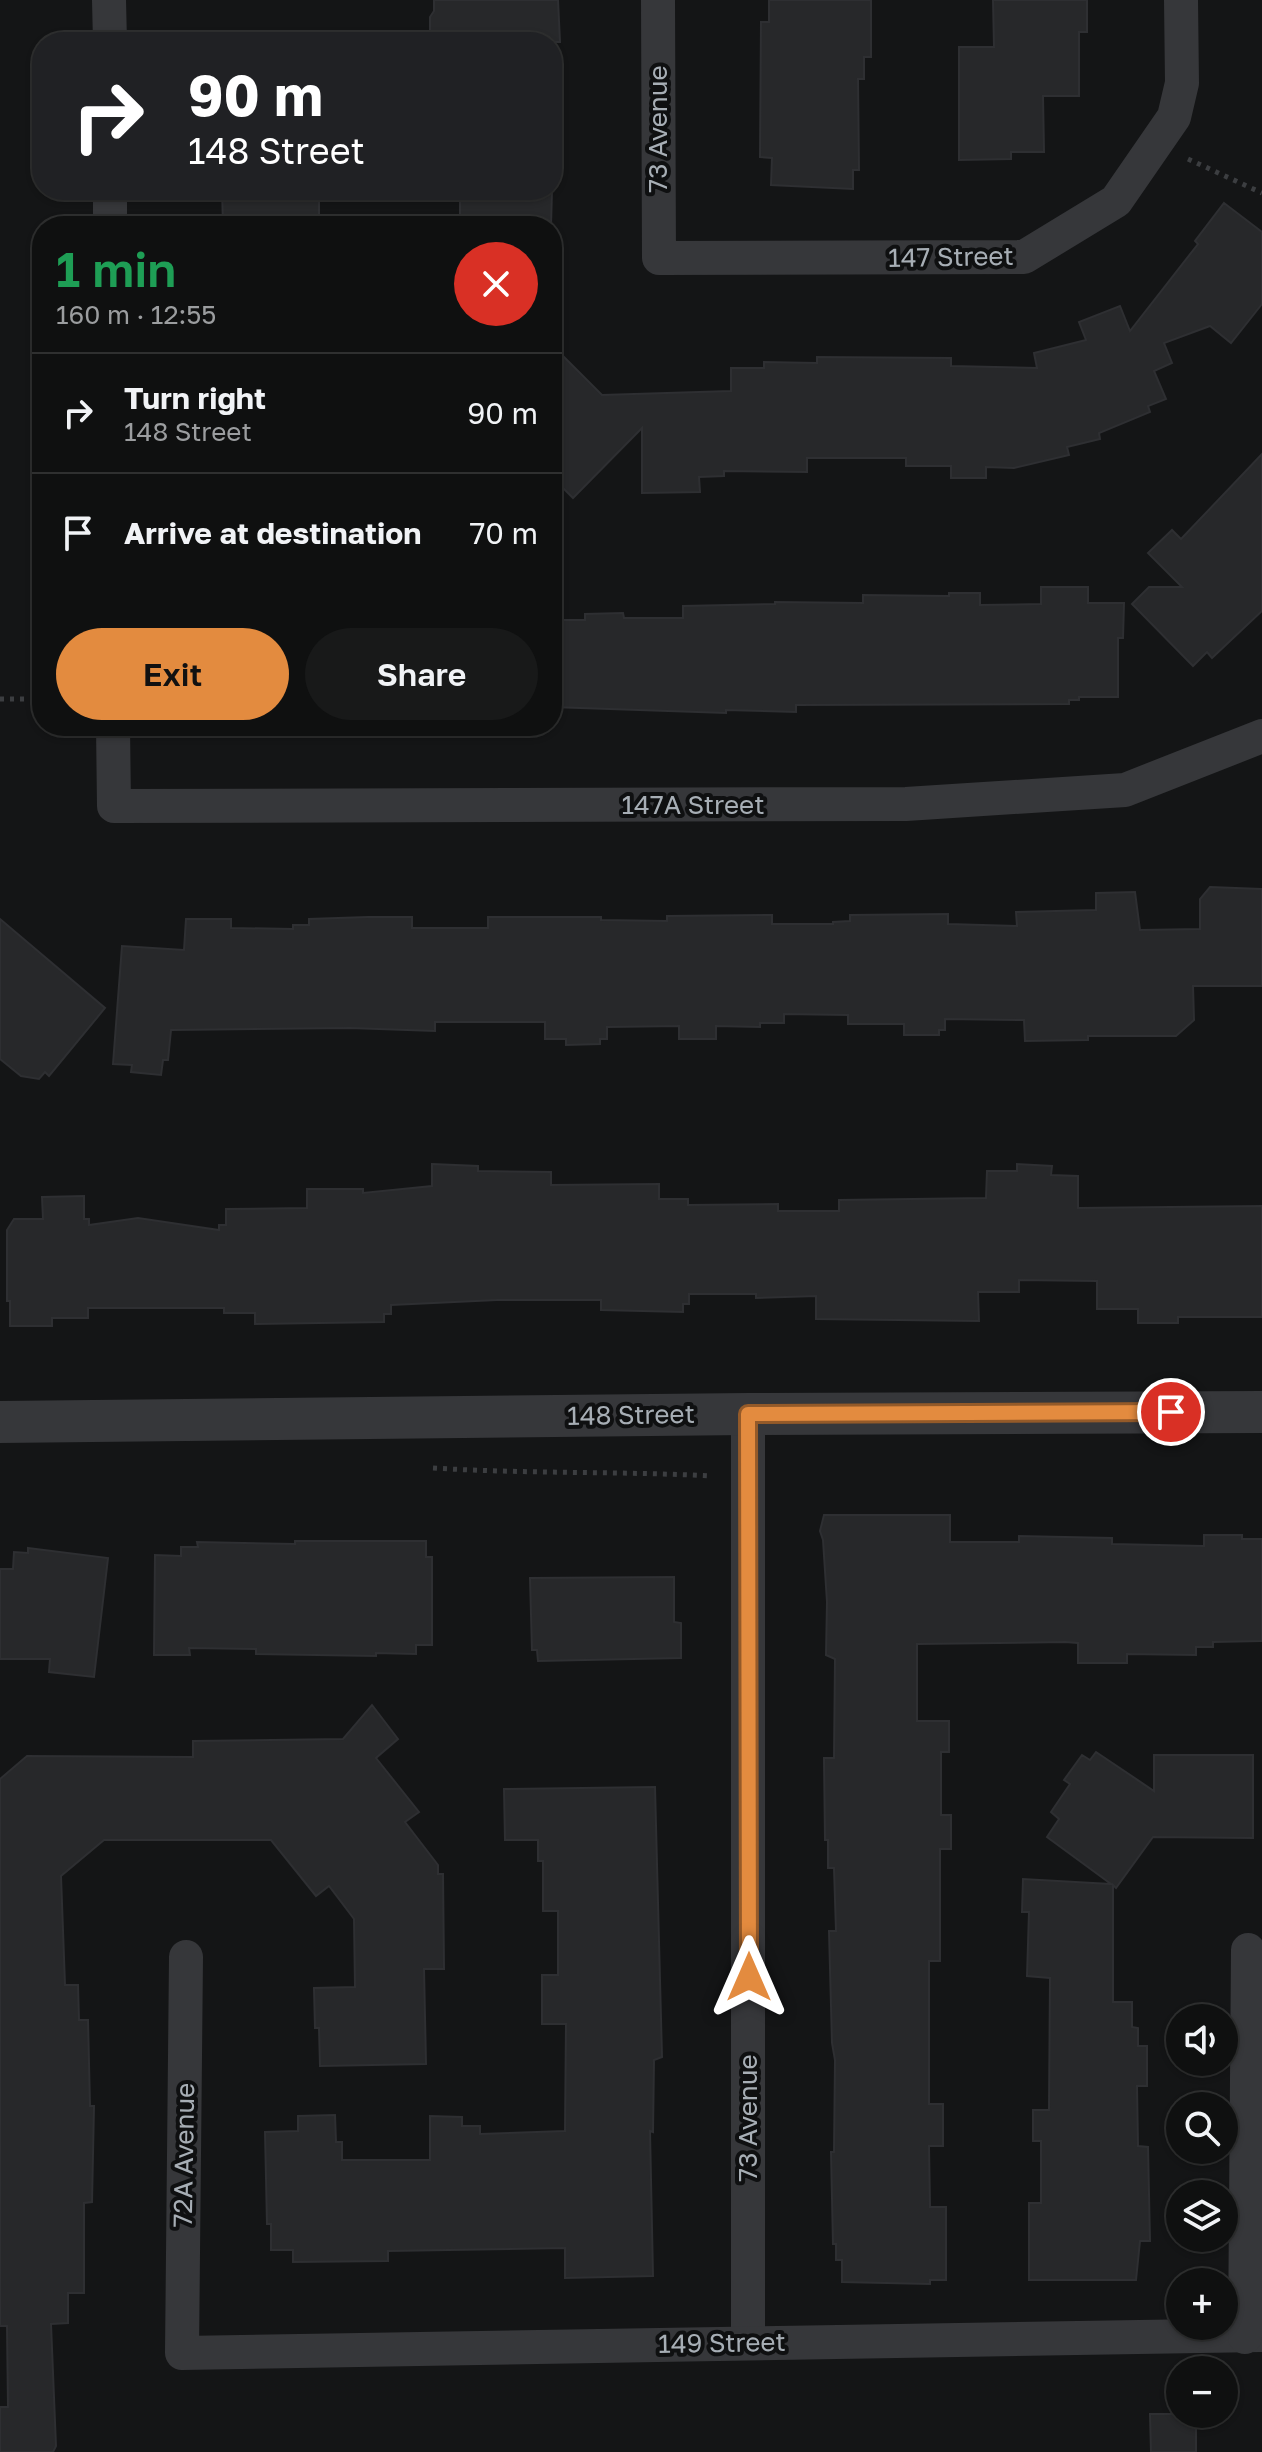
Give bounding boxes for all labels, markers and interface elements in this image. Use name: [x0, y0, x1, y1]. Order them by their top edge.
text: 90 m: [188, 61, 323, 128]
icon: right: [56, 64, 160, 168]
street label: 73 Avenue: [642, 65, 673, 193]
text: 148 Street: [188, 129, 365, 172]
text: 1 min: [56, 240, 176, 298]
street label: 147 Street: [888, 240, 1014, 273]
button: close: [454, 242, 538, 326]
text: 160 m · 12:55: [56, 299, 216, 330]
text: Turn right: [124, 380, 266, 416]
icon: right: [56, 391, 100, 435]
text: 90 m: [467, 395, 538, 431]
text: 148 Street: [124, 416, 252, 447]
icon: arrive: [56, 511, 100, 555]
text: Arrive at destination: [124, 515, 421, 551]
text: 70 m: [469, 515, 538, 551]
button: Exit: [56, 628, 289, 720]
button: Share: [305, 628, 538, 720]
street label: 147A Street: [621, 789, 765, 820]
pin: [1137, 1378, 1205, 1446]
icon: arrive: [1149, 1390, 1193, 1434]
street label: 148 Street: [567, 1398, 695, 1431]
position arrow: [707, 1935, 791, 2019]
map controls: [1166, 2004, 1238, 2428]
button: sound: [1166, 2004, 1238, 2076]
street label: 73 Avenue: [732, 2054, 763, 2182]
street label: 72A Avenue: [167, 2082, 200, 2228]
button: search: [1166, 2092, 1238, 2164]
button: layers: [1166, 2180, 1238, 2252]
button: +: [1166, 2268, 1238, 2340]
street label: 149 Street: [658, 2326, 786, 2359]
button: −: [1166, 2356, 1238, 2428]

